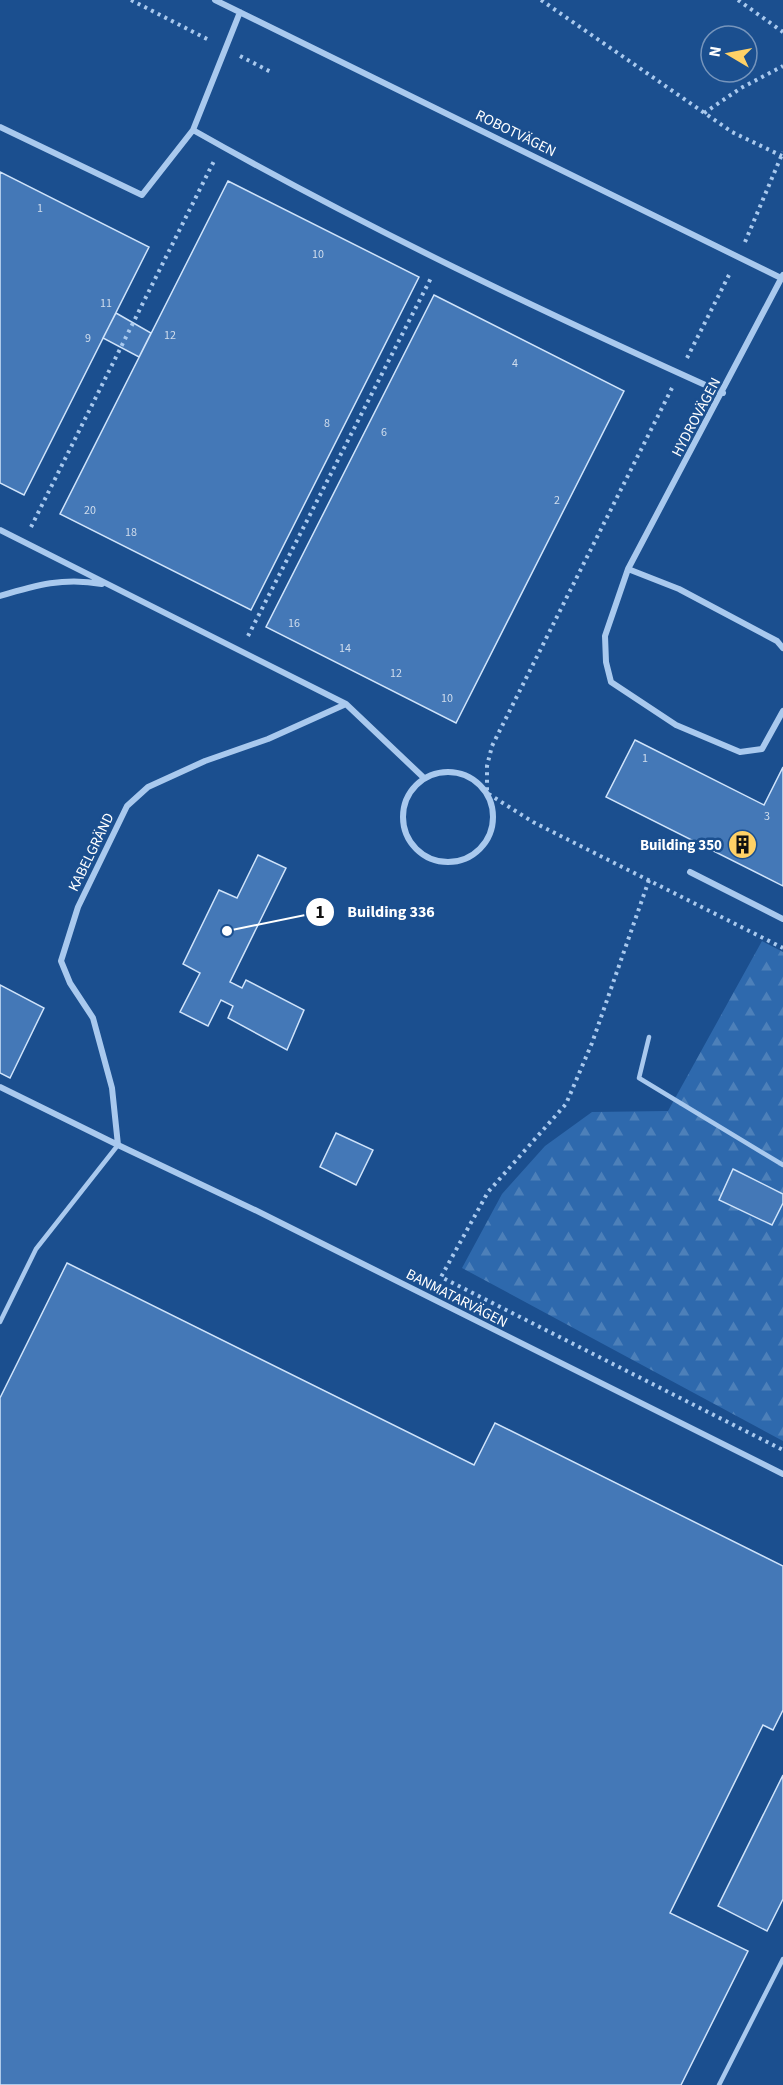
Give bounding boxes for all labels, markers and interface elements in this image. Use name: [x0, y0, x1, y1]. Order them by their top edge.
north arrow: [699, 24, 759, 84]
text: N: [703, 44, 727, 59]
street label: ROBOTVÄGEN: [472, 105, 560, 162]
house number: 1: [37, 200, 43, 217]
house number: 10: [312, 246, 324, 263]
house number: 11: [100, 295, 112, 312]
house number: 12: [164, 327, 176, 344]
house number: 9: [85, 330, 91, 347]
house number: 4: [512, 355, 518, 372]
street label: HYDROVÄGEN: [667, 374, 726, 461]
house number: 8: [324, 415, 330, 432]
house number: 6: [381, 424, 387, 441]
house number: 2: [554, 492, 560, 509]
house number: 20: [84, 502, 96, 519]
house number: 18: [125, 524, 137, 541]
house number: 16: [288, 615, 300, 632]
house number: 14: [339, 640, 351, 657]
house number: 12: [390, 665, 402, 682]
house number: 10: [441, 690, 453, 707]
house number: 1: [642, 750, 648, 767]
house number: 3: [764, 808, 770, 825]
street label: KABELGRÄND: [63, 809, 120, 895]
building icon: Building 350: [727, 829, 759, 861]
place label: Building 350: [640, 835, 722, 856]
callout: Building 336: [305, 895, 446, 929]
text: 1: [315, 900, 325, 925]
text: Building 336: [347, 901, 435, 923]
street label: BANMATARVÄGEN: [402, 1264, 511, 1333]

